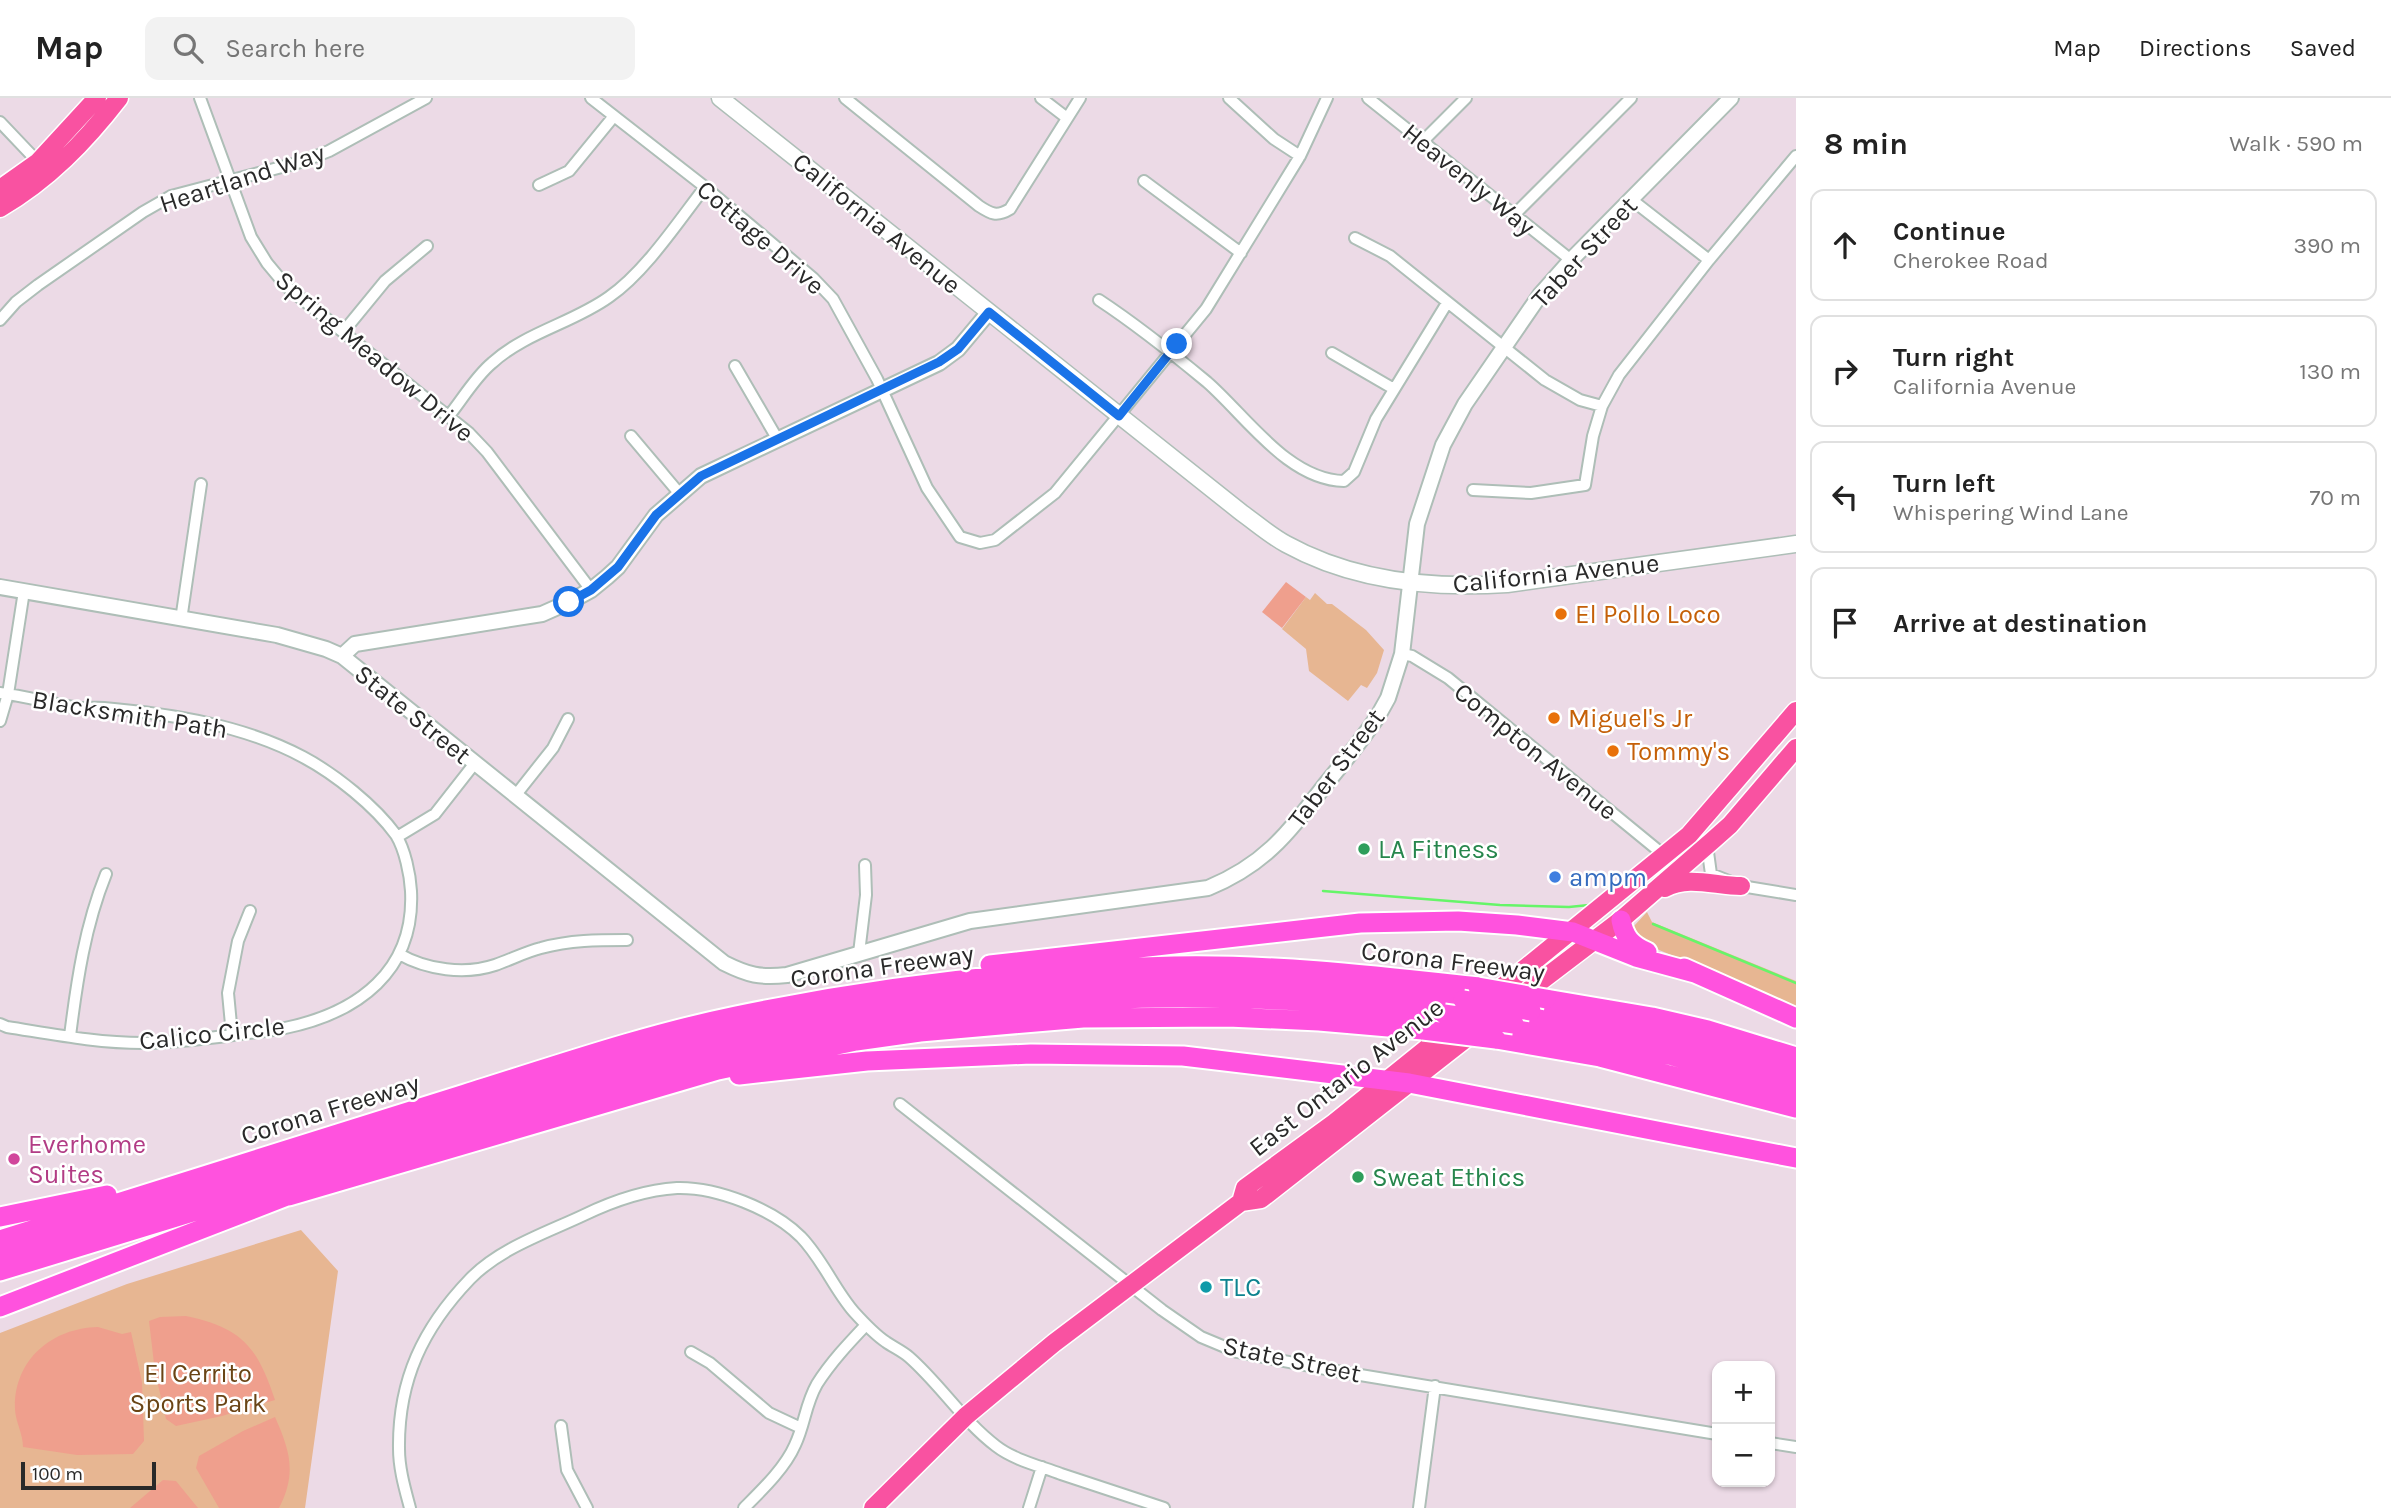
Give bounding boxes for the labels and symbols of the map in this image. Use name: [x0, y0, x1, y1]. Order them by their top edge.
street label: Heavenly Way: [1396, 117, 1541, 242]
street label: Heartland Way: [156, 137, 329, 220]
street label: California Avenue: [786, 146, 967, 301]
street label: Cottage Drive: [691, 174, 831, 301]
street label: Taber Street: [1525, 190, 1644, 314]
street label: Spring Meadow Drive: [269, 264, 480, 448]
route end: [1161, 328, 1192, 359]
street label: California Avenue: [1451, 547, 1661, 600]
route start: [553, 586, 584, 617]
place label: El Pollo Loco: [1575, 599, 1721, 630]
marker: El Pollo Loco: [1553, 606, 1569, 622]
street label: State Street: [348, 658, 477, 771]
street label: Compton Avenue: [1448, 676, 1624, 827]
street label: Blacksmith Path: [30, 684, 230, 745]
street label: Taber Street: [1282, 703, 1391, 834]
place label: Miguel's Jr: [1568, 703, 1693, 734]
marker: Miguel's Jr: [1546, 710, 1562, 726]
place label: Tommy's: [1627, 736, 1730, 767]
marker: Tommy's: [1605, 743, 1621, 759]
place label: LA Fitness: [1378, 834, 1499, 865]
marker: LA Fitness: [1356, 841, 1372, 857]
place label: ampm: [1569, 862, 1647, 893]
marker: ampm: [1547, 869, 1563, 885]
street label: Corona Freeway: [1359, 935, 1547, 988]
street label: Corona Freeway: [788, 938, 976, 995]
street label: East Ontario Avenue: [1243, 992, 1450, 1163]
street label: Calico Circle: [138, 1010, 286, 1057]
street label: Corona Freeway: [237, 1068, 423, 1151]
place label: Everhome Suites: [28, 1129, 146, 1190]
marker: Everhome Suites: [6, 1151, 22, 1167]
place label: Sweat Ethics: [1372, 1162, 1525, 1193]
marker: Sweat Ethics: [1350, 1169, 1366, 1185]
place label: TLC: [1220, 1272, 1261, 1303]
marker: TLC: [1198, 1279, 1214, 1295]
street label: State Street: [1220, 1330, 1364, 1389]
park label: El Cerrito Sports Park: [130, 1358, 266, 1419]
scale bar: [21, 1459, 156, 1491]

